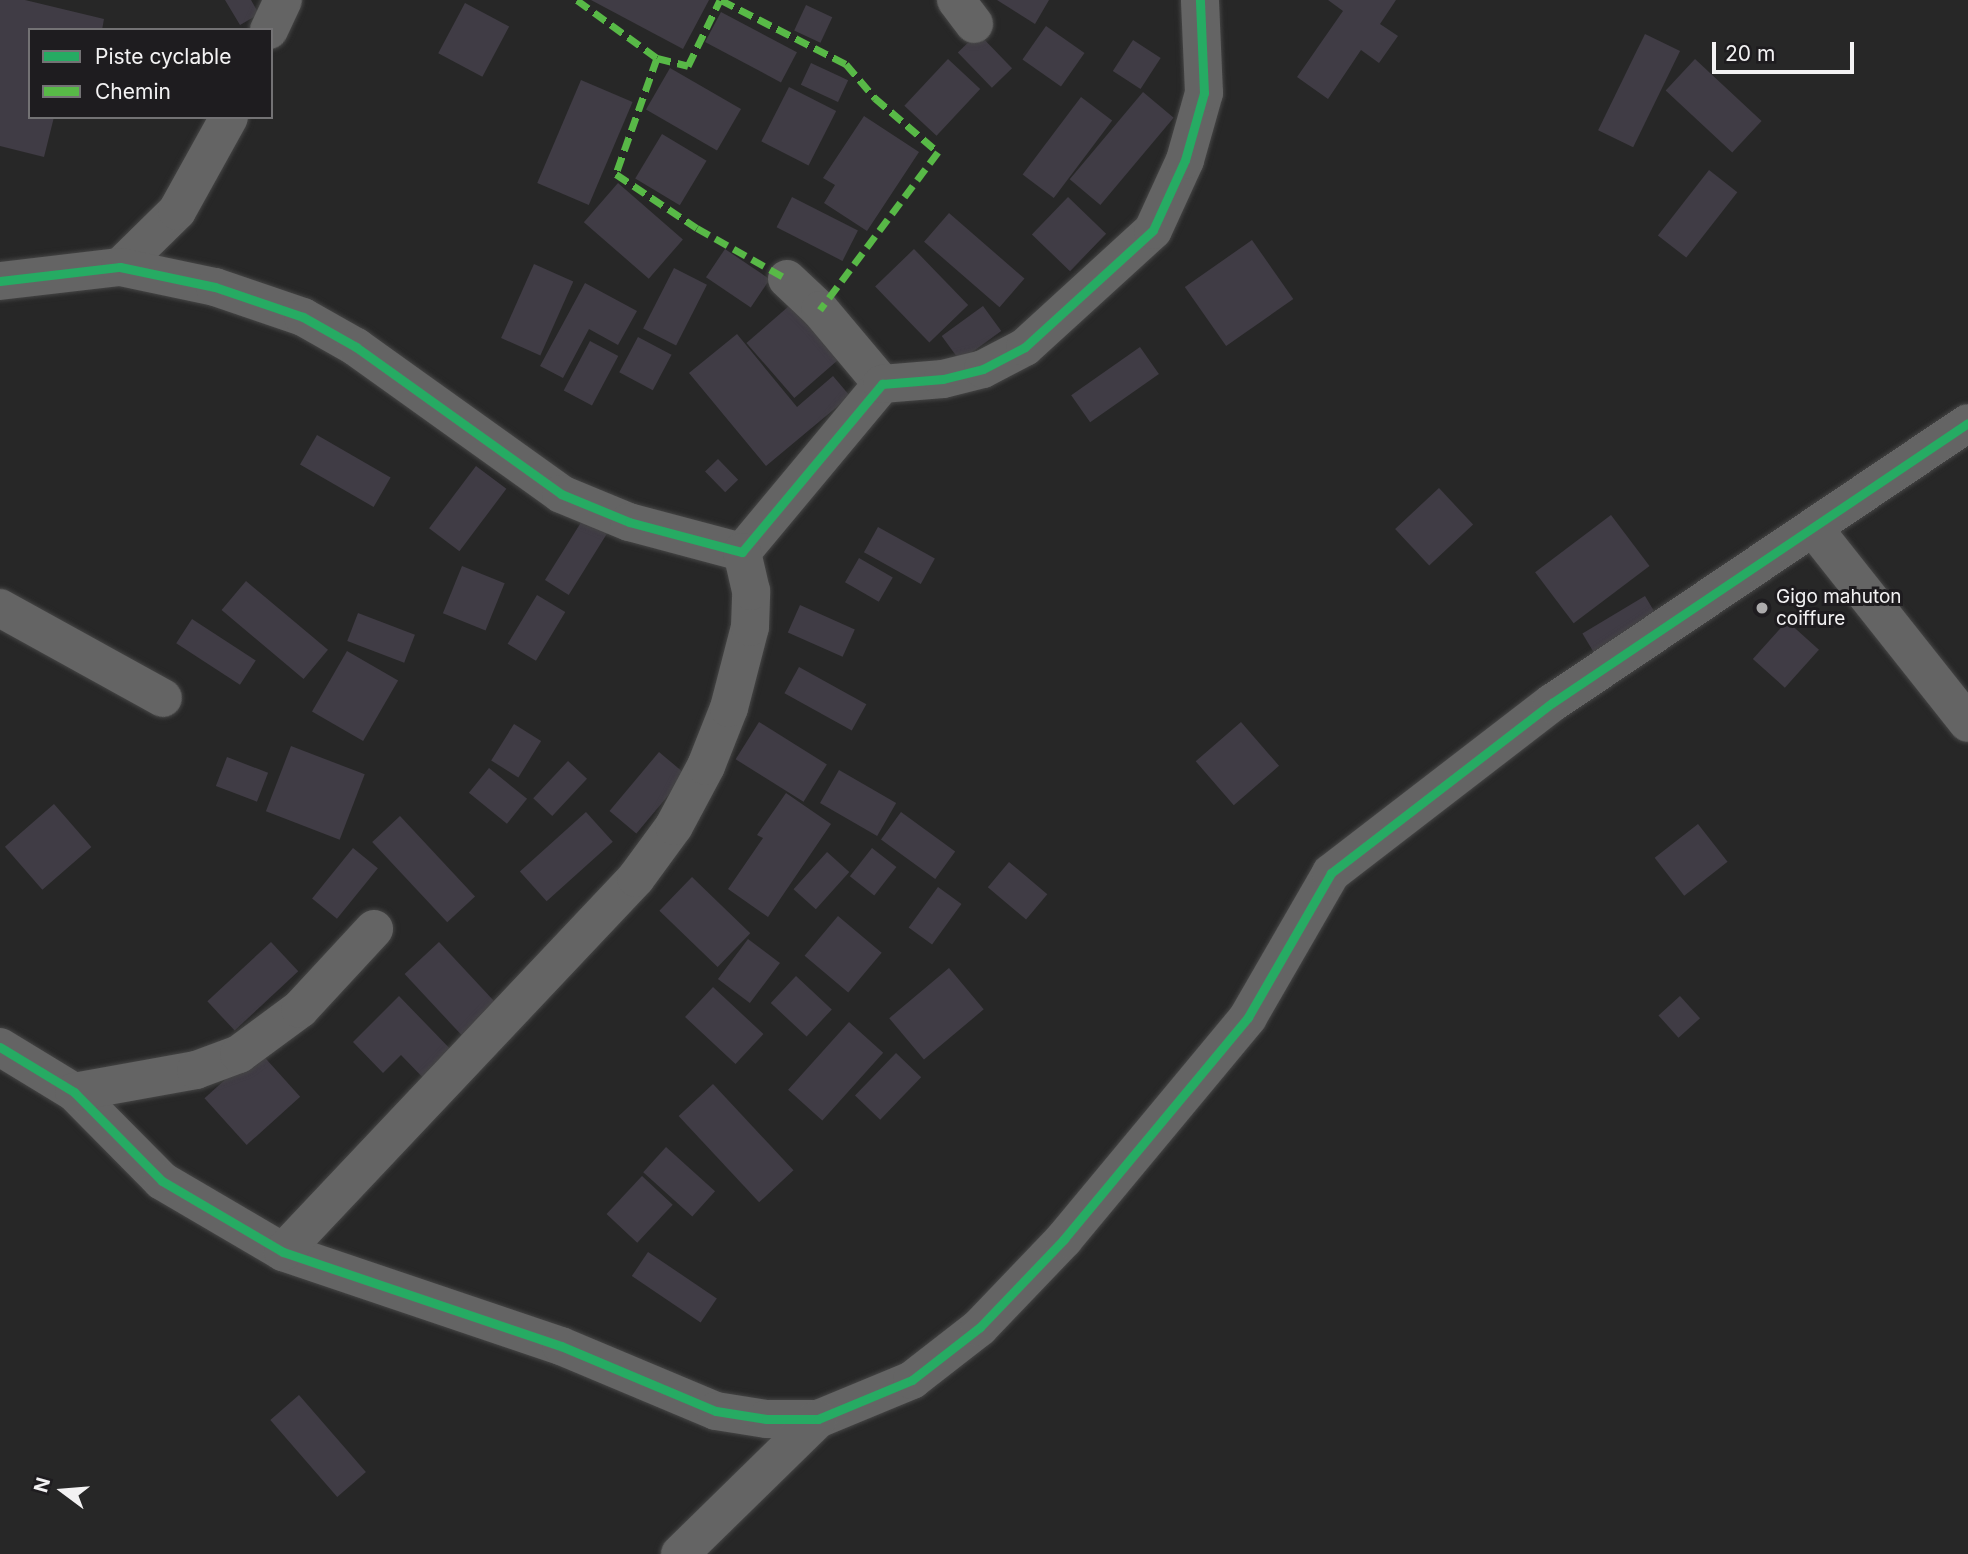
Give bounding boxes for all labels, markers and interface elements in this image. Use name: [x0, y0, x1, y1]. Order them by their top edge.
legend: [28, 28, 273, 119]
scale bar: [1716, 28, 1858, 72]
text: 20 m: [1725, 41, 1775, 66]
text: Piste cyclable: [95, 44, 231, 69]
text: Chemin: [95, 79, 171, 104]
place label: Gigo mahuton coiffure: [1776, 586, 1902, 630]
marker: Gigo mahuton coiffure: [1754, 600, 1770, 616]
north arrow: [28, 1456, 98, 1526]
text: N: [29, 1475, 55, 1495]

